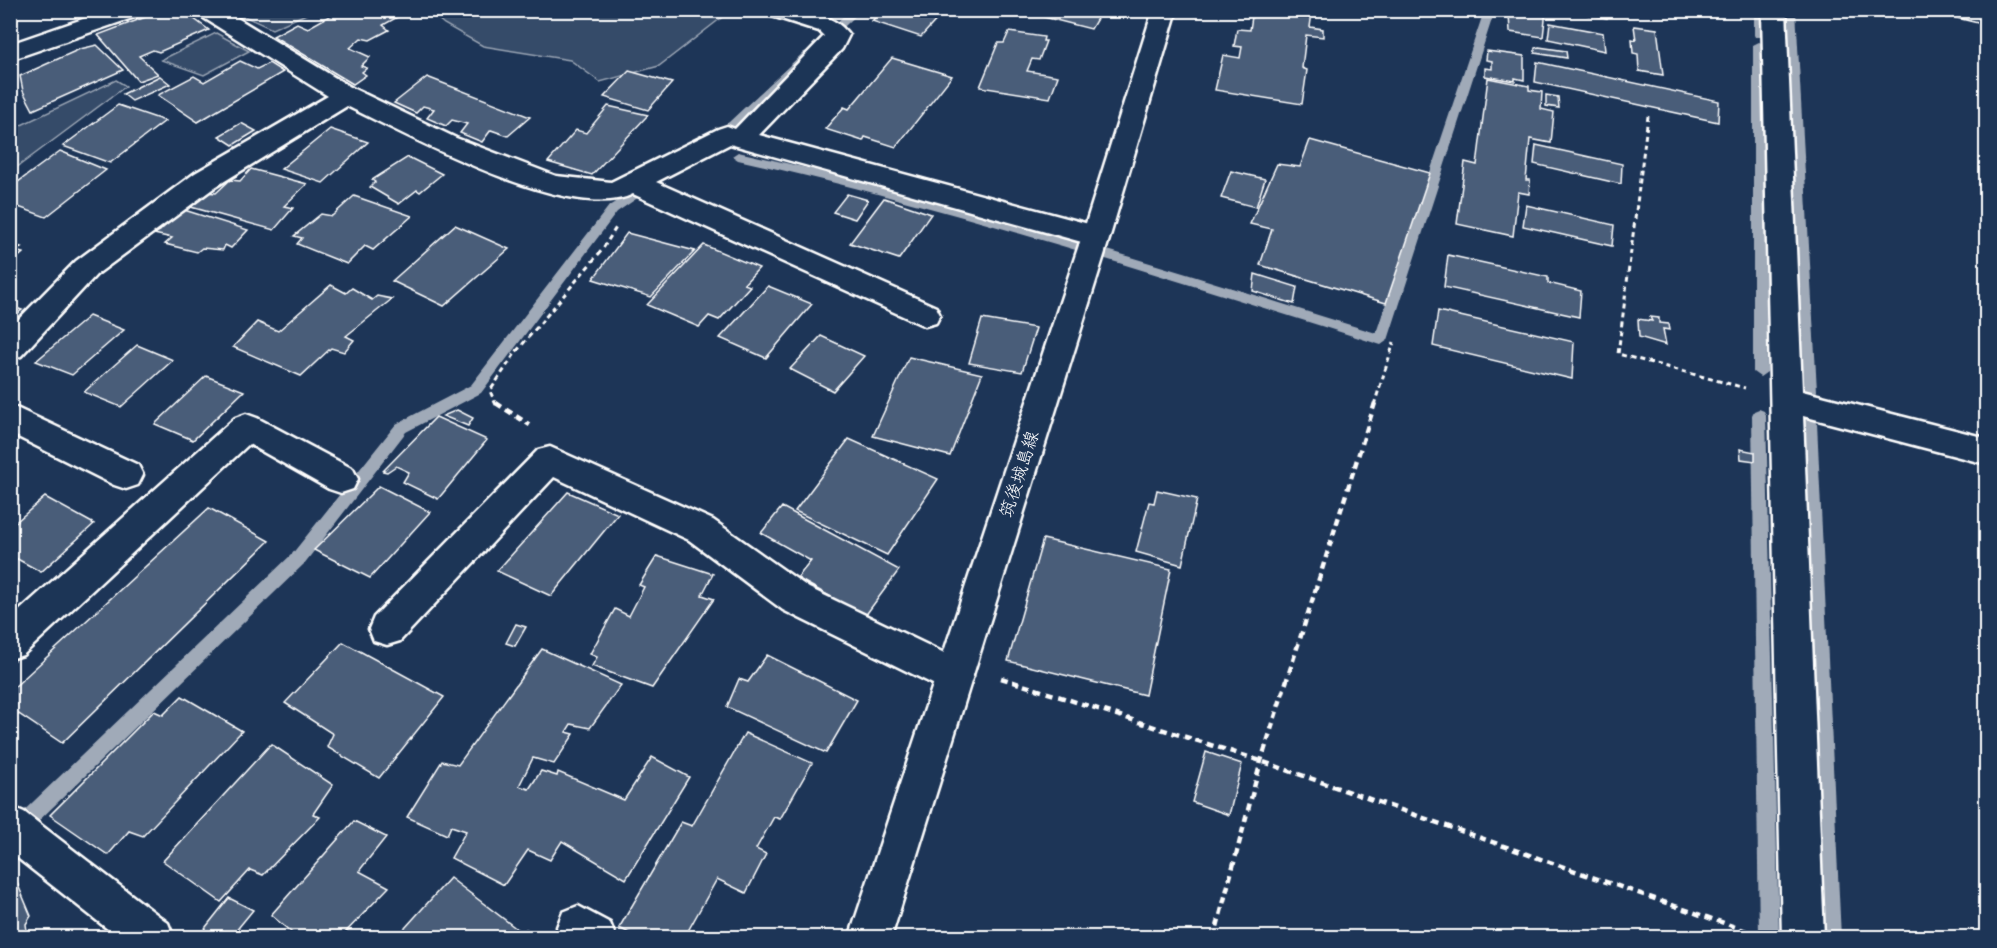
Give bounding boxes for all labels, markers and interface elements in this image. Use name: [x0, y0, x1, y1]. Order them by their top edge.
street label: 筑後城島線: [991, 427, 1044, 521]

